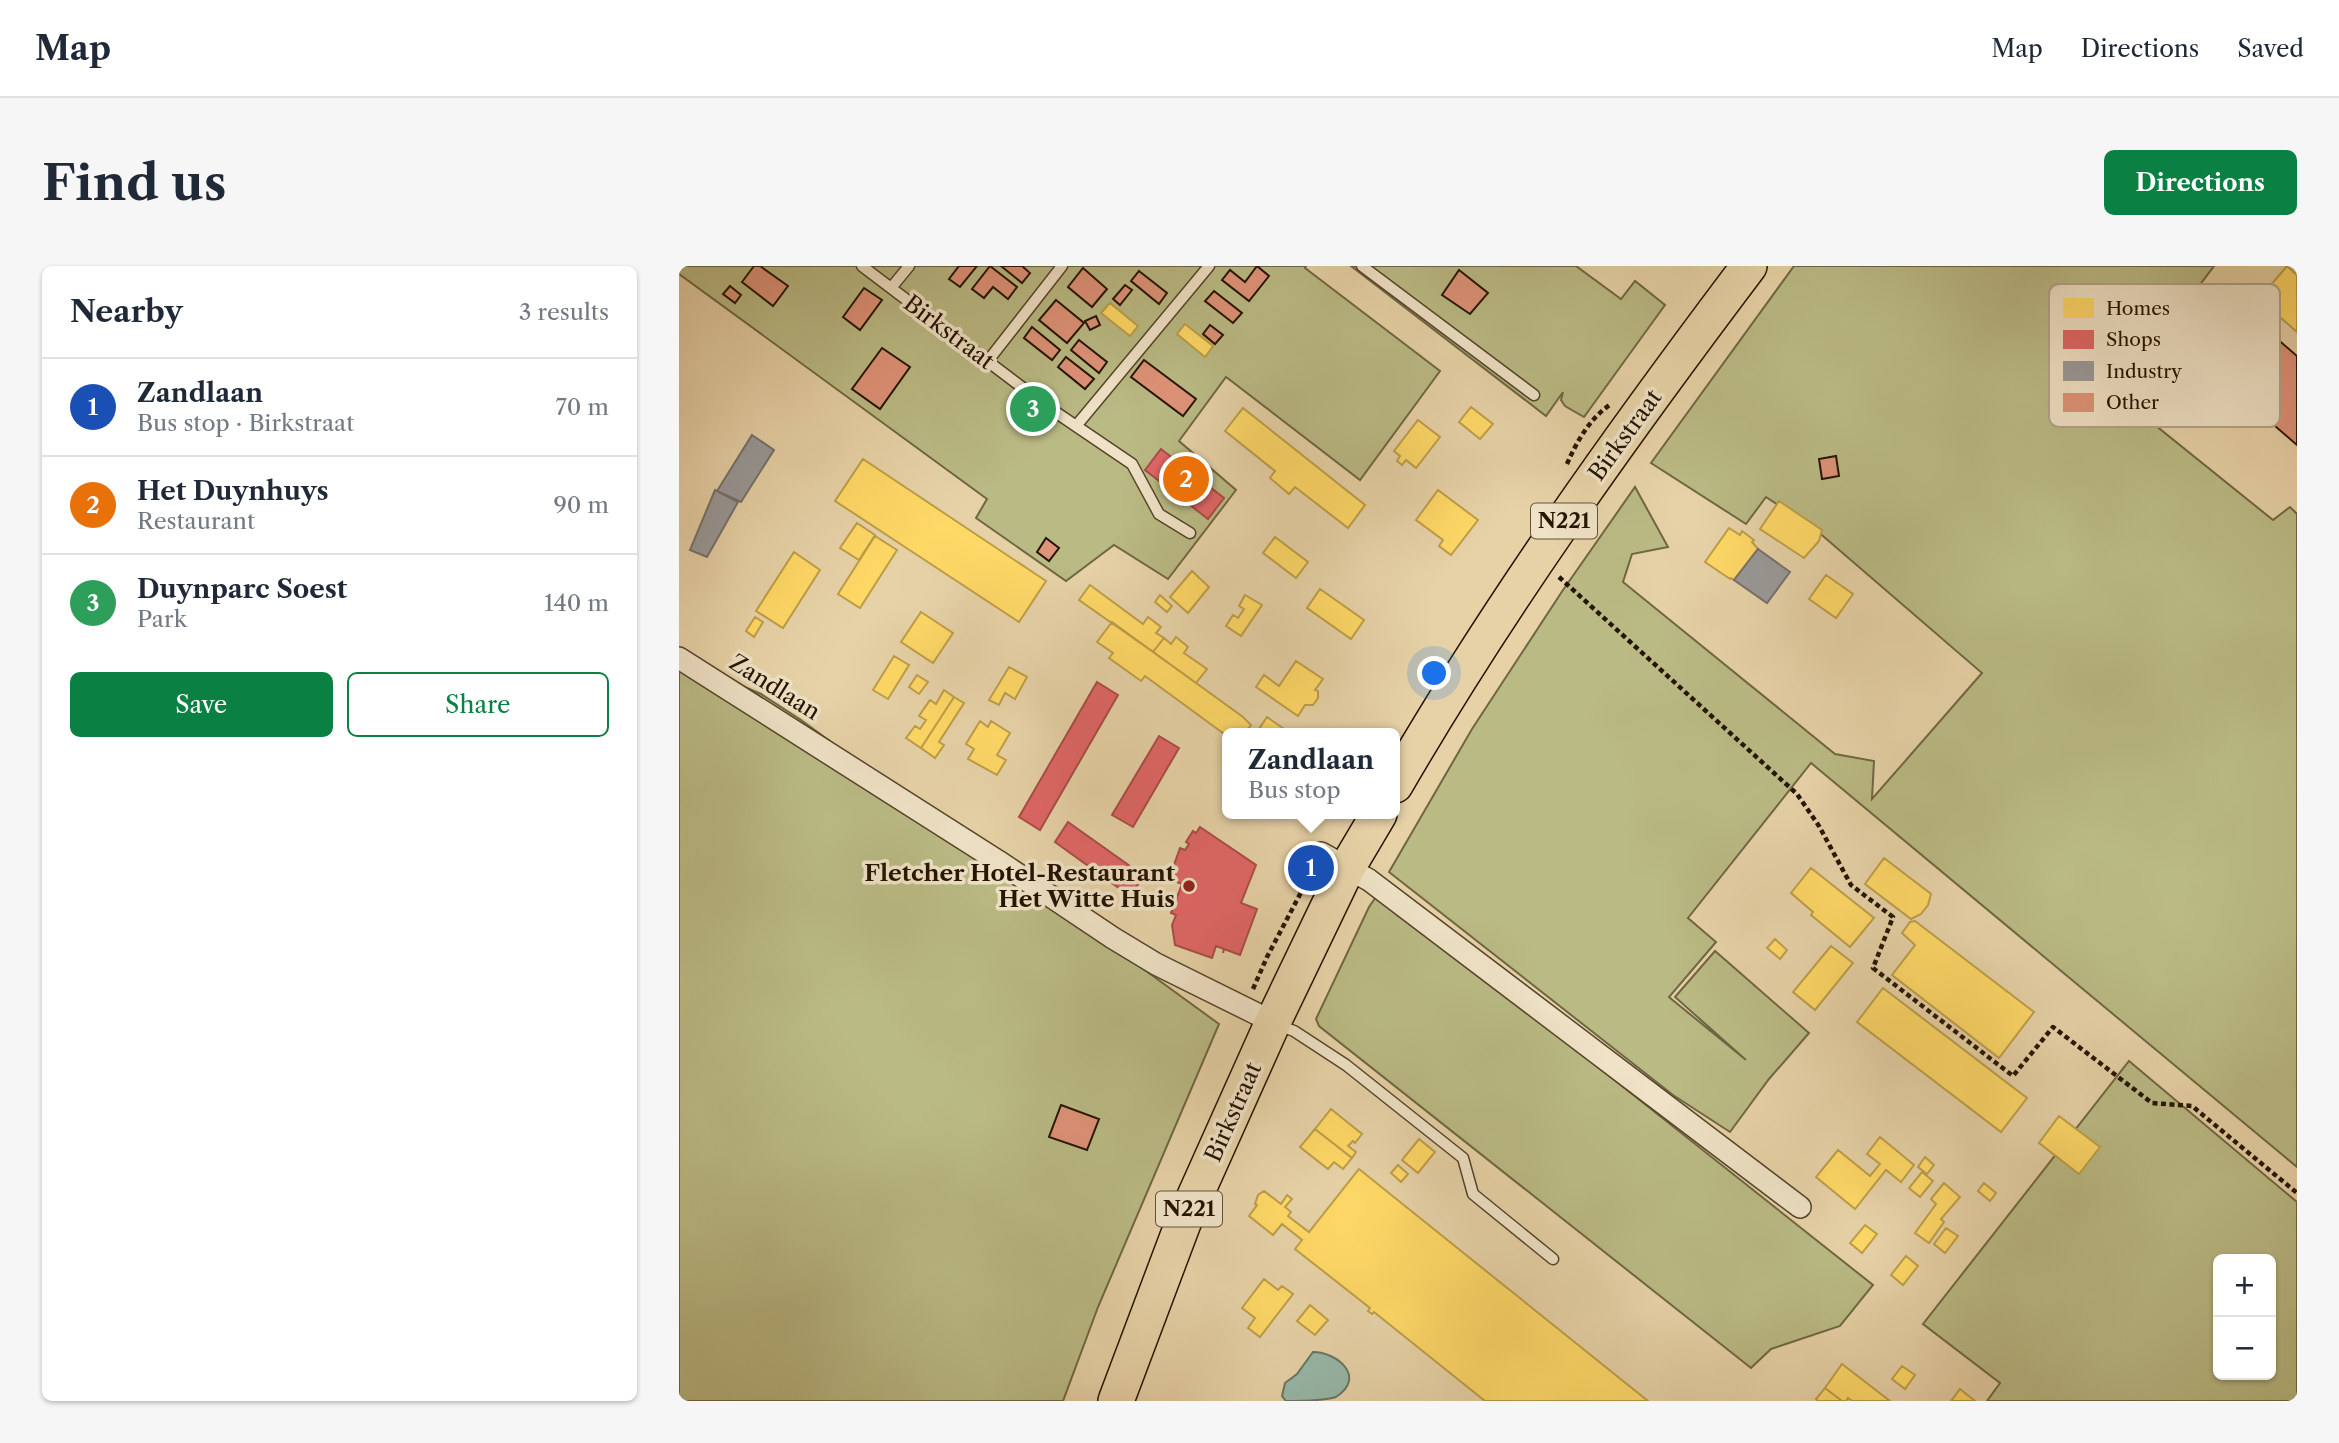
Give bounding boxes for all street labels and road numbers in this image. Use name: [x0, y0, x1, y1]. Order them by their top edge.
street label: Birkstraat: [898, 289, 1000, 375]
street label: Birkstraat: [1583, 384, 1667, 486]
road number: N221: [1531, 504, 1597, 538]
street label: Zandlaan: [725, 648, 825, 726]
street label: Birkstraat: [1199, 1058, 1267, 1166]
road number: N221: [1156, 1192, 1222, 1226]

